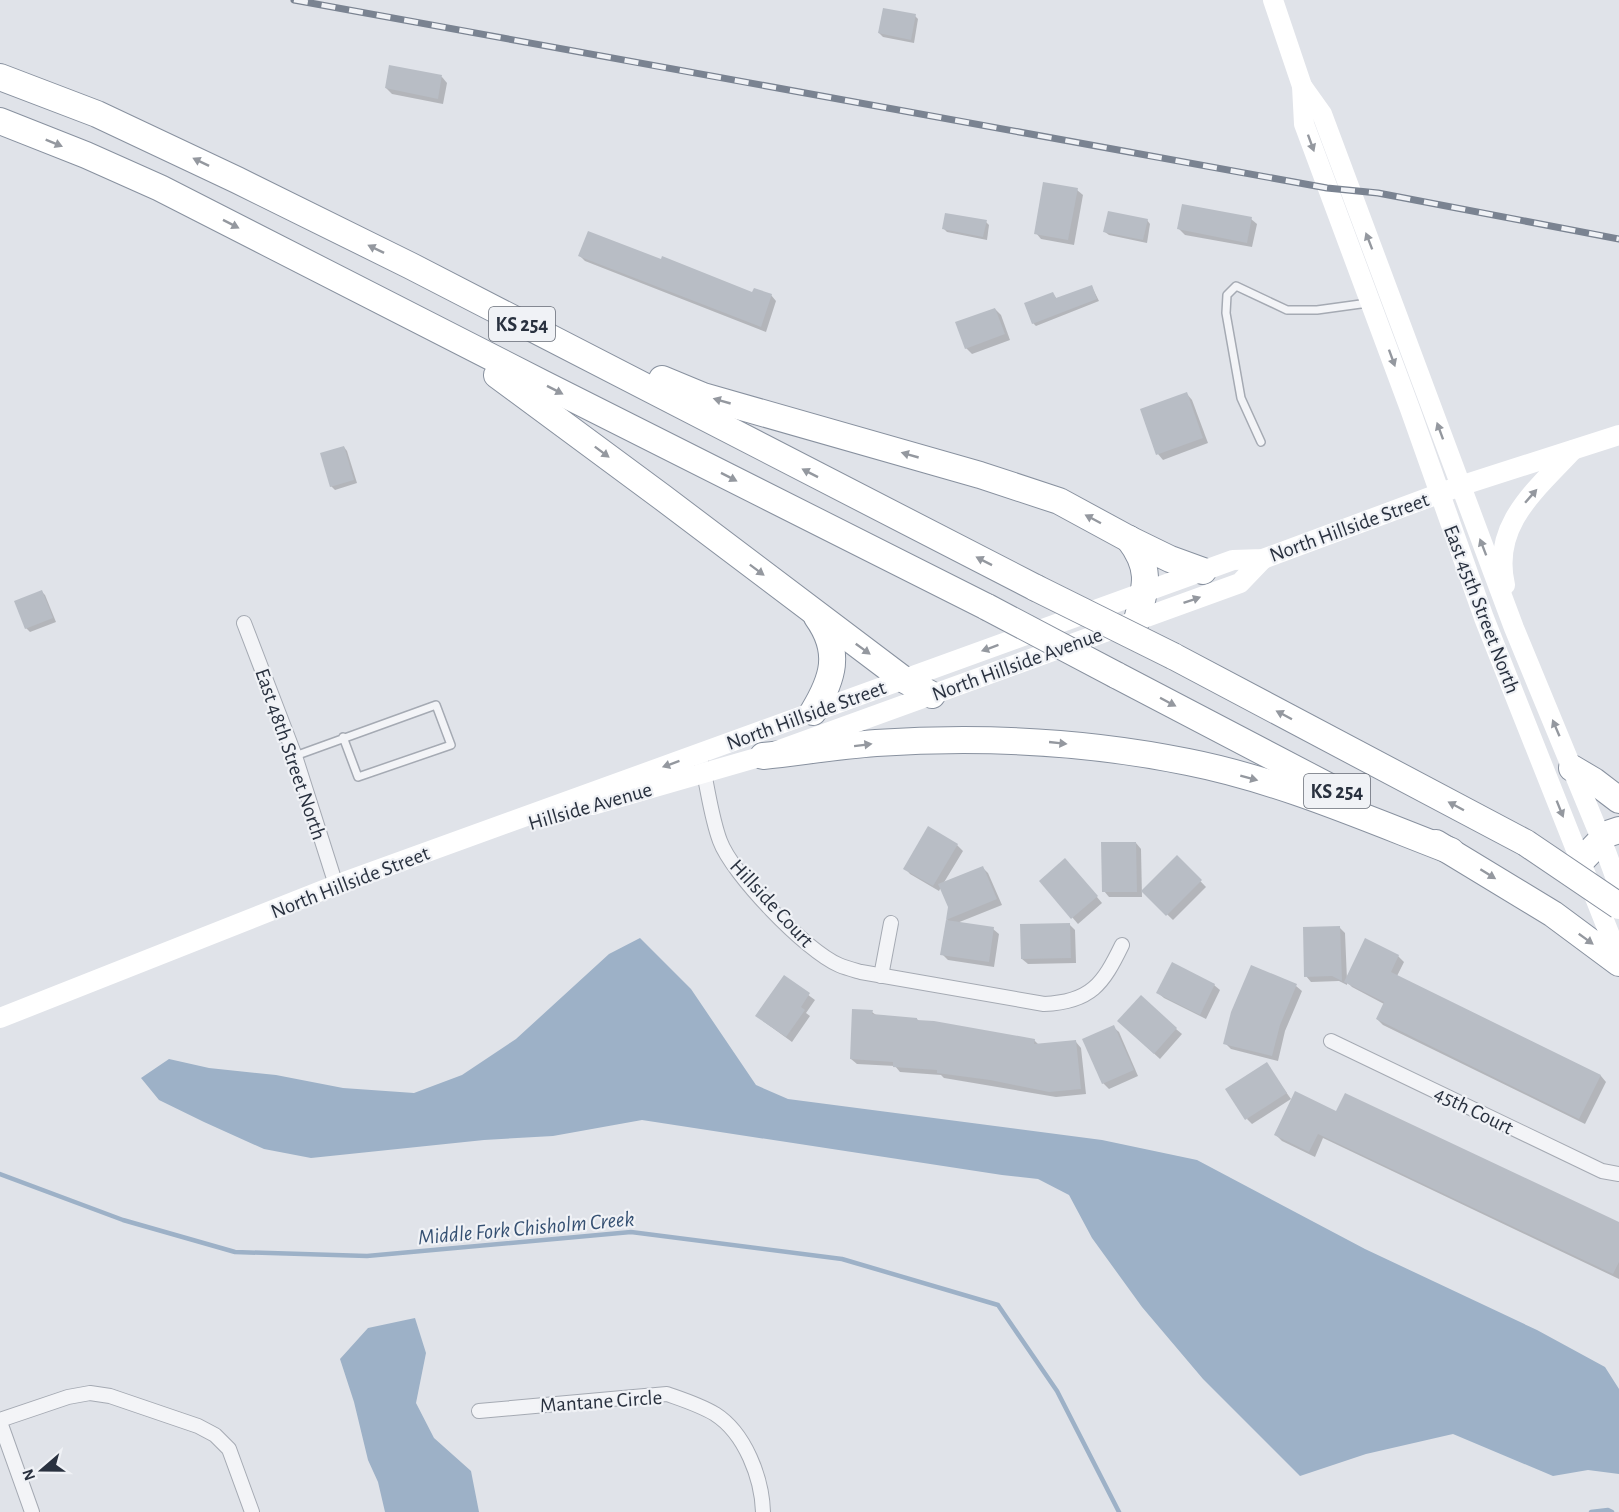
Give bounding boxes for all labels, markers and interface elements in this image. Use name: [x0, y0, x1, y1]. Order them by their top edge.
one-way arrow: [1306, 134, 1316, 152]
one-way arrow: [46, 138, 64, 148]
one-way arrow: [192, 158, 209, 167]
one-way arrow: [223, 220, 240, 229]
one-way arrow: [1364, 232, 1373, 250]
one-way arrow: [367, 244, 384, 253]
road number: KS 254: [489, 307, 555, 341]
one-way arrow: [1387, 349, 1397, 367]
one-way arrow: [546, 385, 563, 394]
one-way arrow: [713, 396, 731, 406]
one-way arrow: [1435, 422, 1444, 440]
one-way arrow: [594, 446, 609, 458]
one-way arrow: [901, 449, 919, 459]
one-way arrow: [802, 468, 819, 477]
one-way arrow: [720, 473, 737, 482]
one-way arrow: [1525, 488, 1538, 503]
street label: North Hillside Street: [1267, 489, 1432, 566]
one-way arrow: [1085, 514, 1102, 524]
street label: East 45th Street North: [1440, 522, 1523, 696]
one-way arrow: [1478, 538, 1488, 556]
one-way arrow: [975, 556, 992, 566]
one-way arrow: [750, 563, 765, 575]
one-way arrow: [1183, 595, 1201, 604]
street label: North Hillside Avenue: [929, 624, 1105, 705]
one-way arrow: [854, 643, 870, 655]
one-way arrow: [981, 643, 999, 653]
street label: East 48th Street North: [251, 666, 330, 843]
street label: North Hillside Street: [724, 677, 889, 754]
one-way arrow: [1160, 697, 1177, 707]
one-way arrow: [1275, 710, 1293, 720]
one-way arrow: [1551, 719, 1561, 737]
one-way arrow: [1048, 738, 1067, 748]
one-way arrow: [853, 740, 872, 750]
one-way arrow: [662, 760, 680, 769]
one-way arrow: [1240, 773, 1258, 783]
road number: KS 254: [1304, 774, 1370, 808]
street label: Hillside Avenue: [526, 779, 655, 834]
one-way arrow: [1556, 800, 1566, 818]
one-way arrow: [1448, 801, 1465, 811]
street label: North Hillside Street: [268, 842, 433, 922]
street label: Hillside Court: [726, 855, 818, 951]
one-way arrow: [1480, 868, 1496, 879]
one-way arrow: [1578, 932, 1593, 944]
street label: 45th Court: [1431, 1082, 1517, 1139]
water label: Middle Fork Chisholm Creek: [417, 1208, 635, 1248]
street label: Mantane Circle: [539, 1387, 663, 1416]
north arrow: [12, 1440, 72, 1500]
text: N: [19, 1467, 38, 1483]

